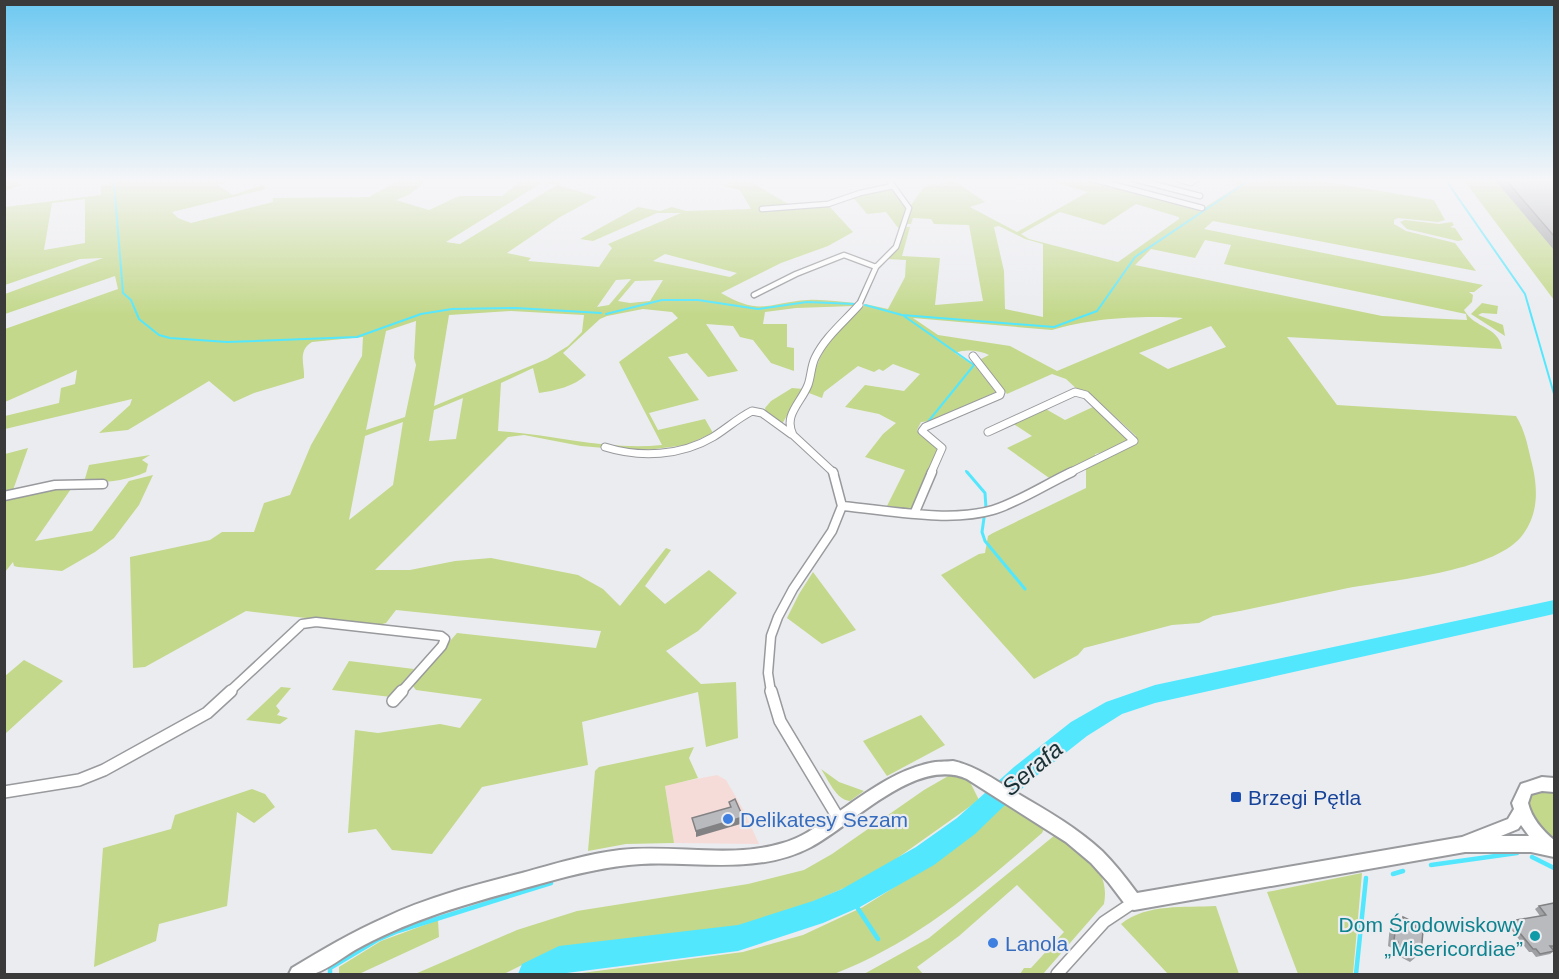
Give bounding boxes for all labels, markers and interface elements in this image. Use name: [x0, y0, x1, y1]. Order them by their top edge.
water label: Serafa: [996, 735, 1068, 801]
place label: Brzegi Pętla: [1248, 786, 1362, 809]
marker: Brzegi Pętla: [1229, 790, 1243, 804]
place label: Delikatesy Sezam: [740, 808, 908, 831]
marker: Delikatesy Sezam: [721, 812, 735, 826]
place label: Dom Środowiskowy „Misericordiae”: [1339, 913, 1523, 960]
marker: Dom Środowiskowy „Misericordiae”: [1528, 929, 1542, 943]
place label: Lanola: [1005, 932, 1068, 955]
marker: Lanola: [986, 936, 1000, 950]

